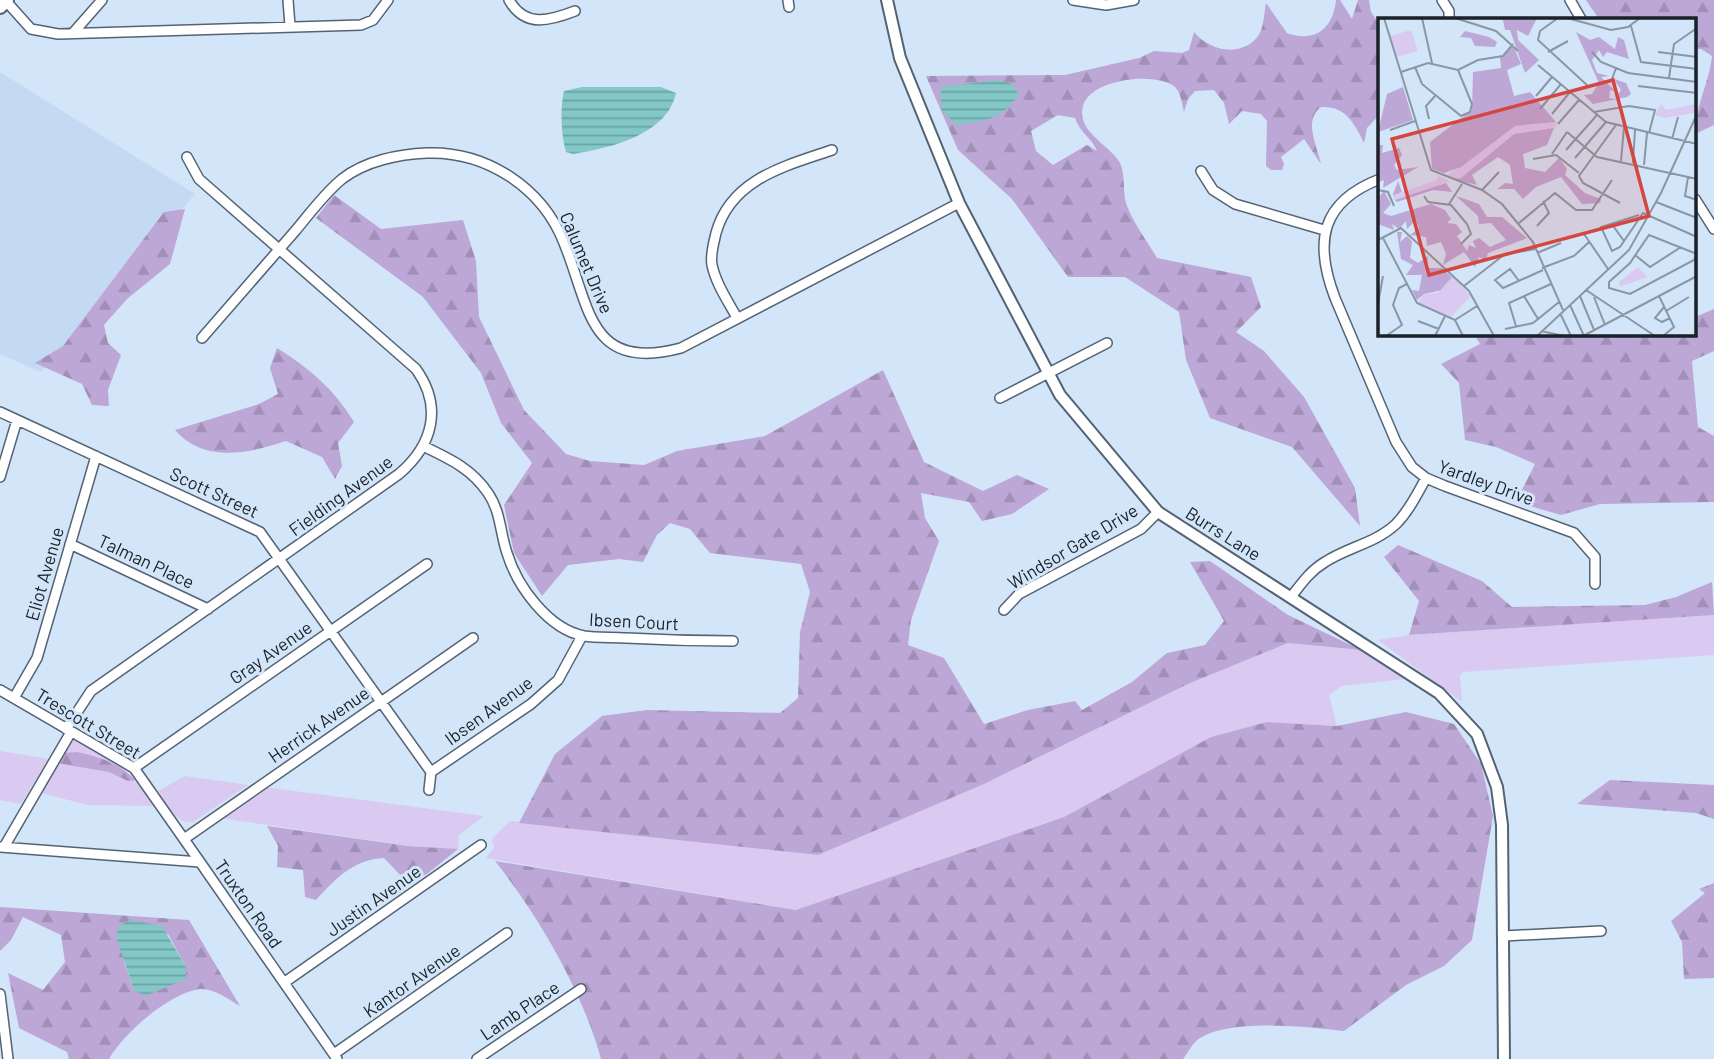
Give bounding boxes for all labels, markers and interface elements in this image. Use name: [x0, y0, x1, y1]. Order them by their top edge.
inset map: [1378, 18, 1696, 336]
street label: Calumet Drive: [556, 208, 618, 317]
street label: Fielding Avenue: [284, 450, 397, 540]
street label: Yardley Drive: [1435, 455, 1537, 510]
street label: Scott Street: [167, 462, 262, 522]
street label: Windsor Gate Drive: [1003, 499, 1142, 594]
street label: Burrs Lane: [1182, 501, 1265, 565]
street label: Eliot Avenue: [20, 524, 68, 623]
street label: Talman Place: [95, 529, 198, 593]
street label: Ibsen Court: [589, 608, 679, 634]
street label: Gray Avenue: [225, 616, 316, 689]
street label: Ibsen Avenue: [440, 671, 537, 749]
street label: Herrick Avenue: [264, 681, 373, 767]
street label: Trescott Street: [32, 683, 145, 763]
street label: Truxton Road: [210, 855, 287, 952]
street label: Justin Avenue: [322, 860, 425, 941]
street label: Kantor Avenue: [359, 939, 464, 1022]
street label: Lamb Place: [476, 976, 563, 1045]

